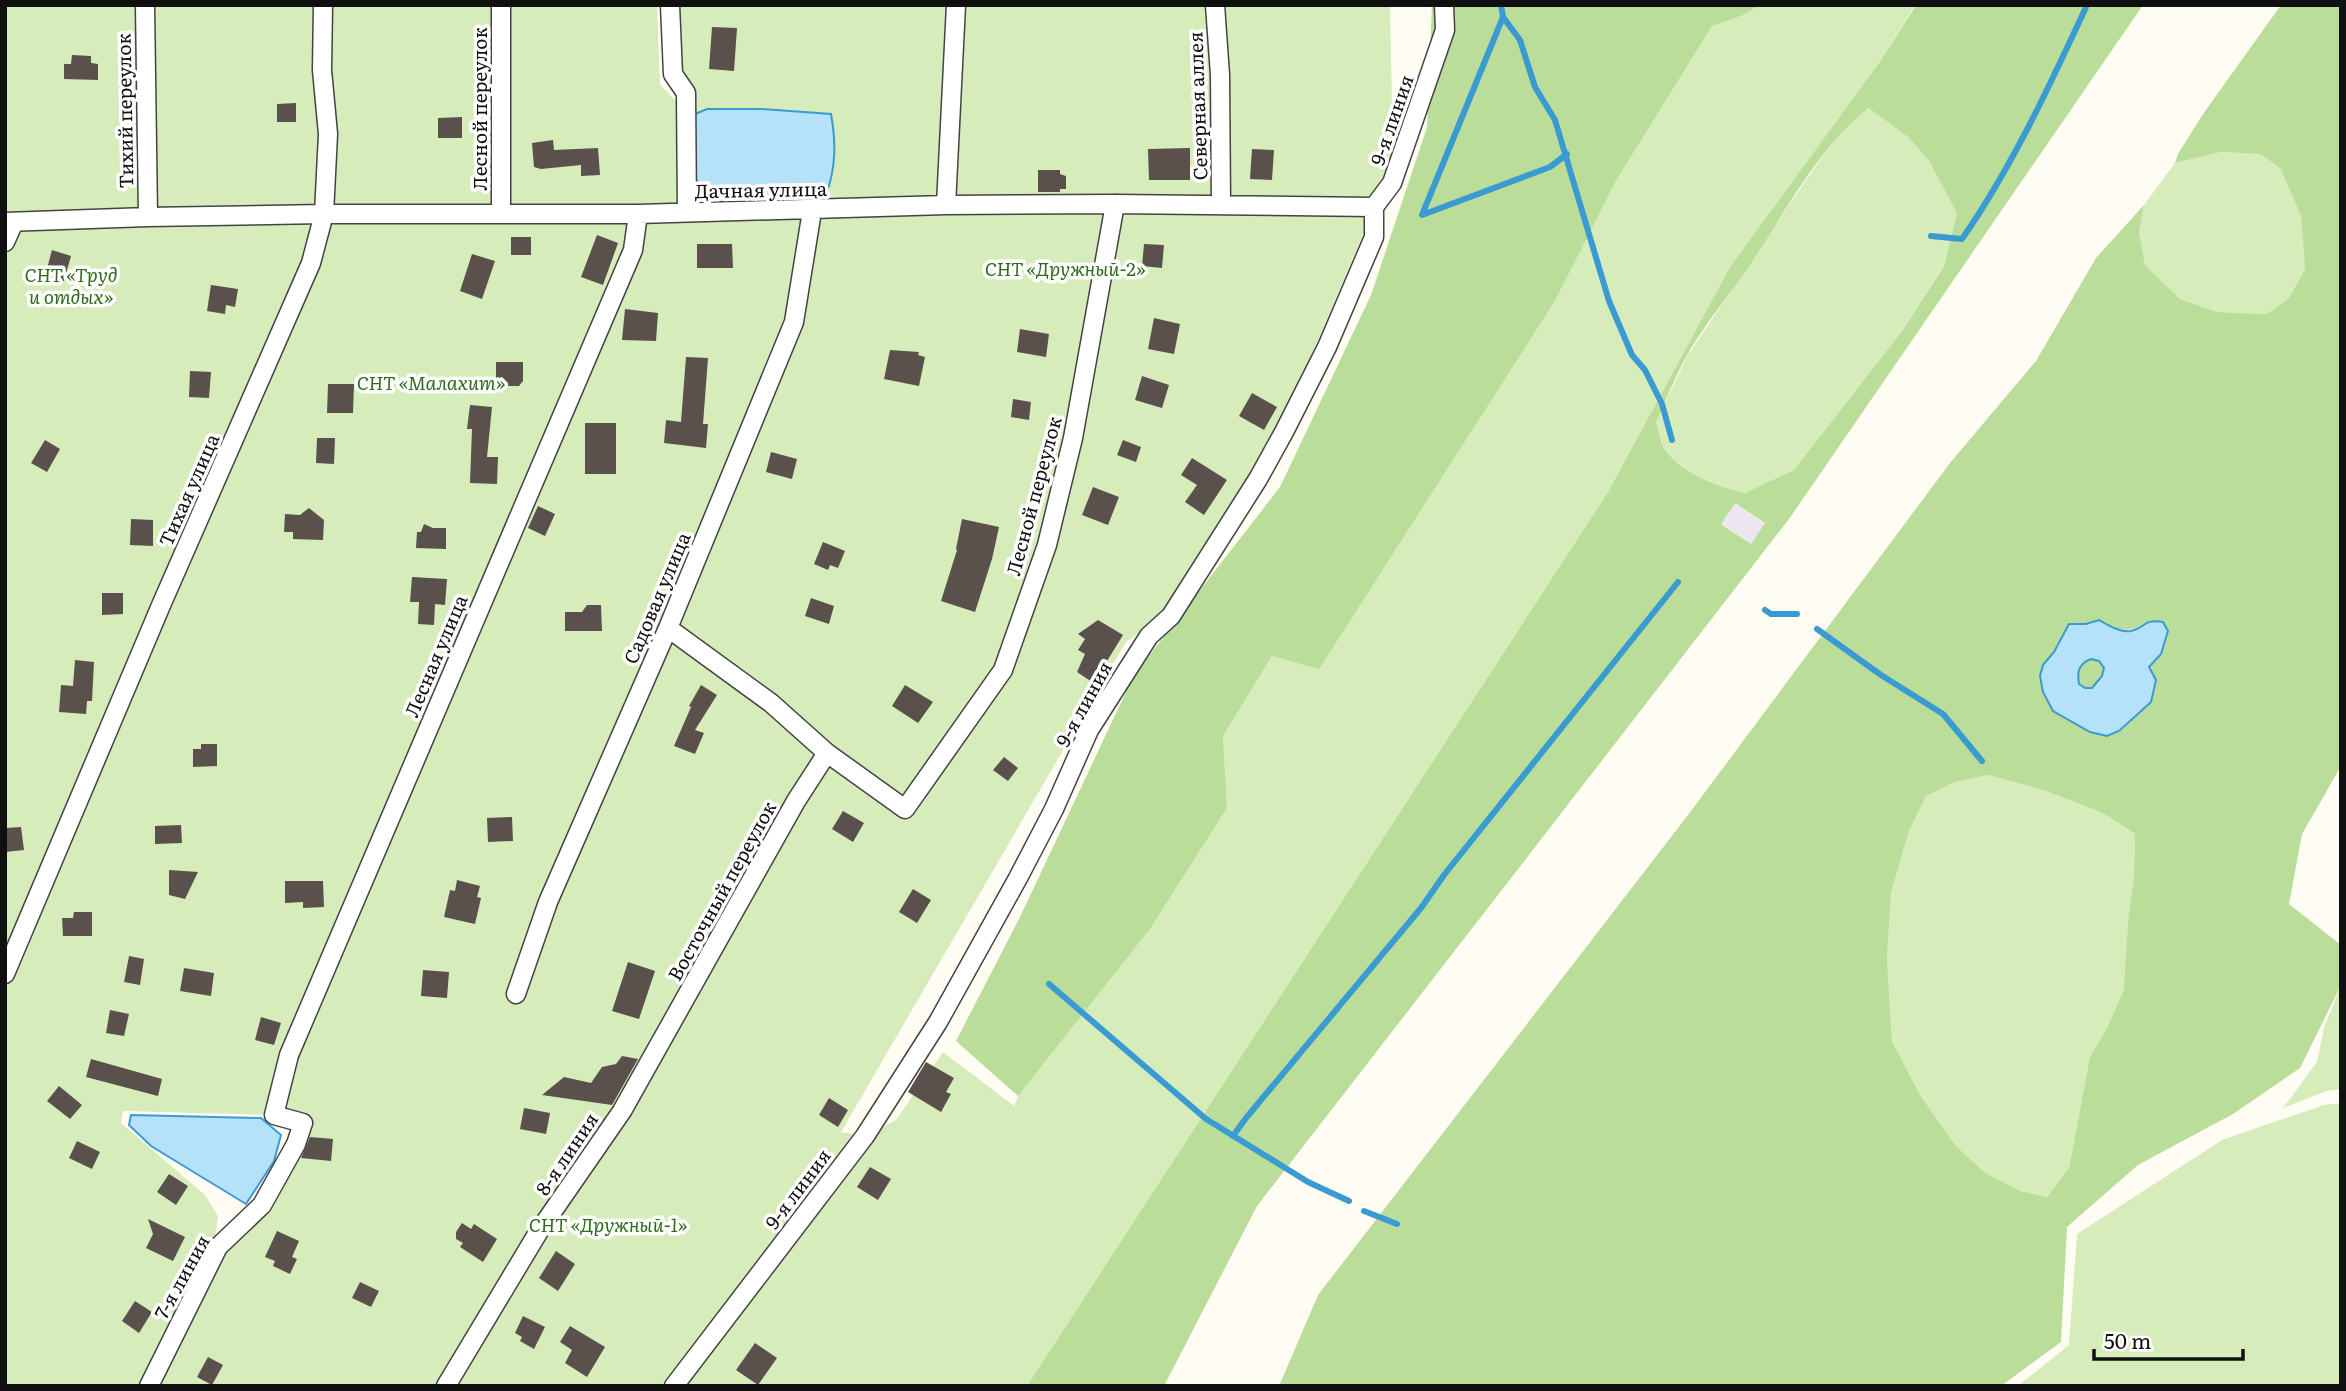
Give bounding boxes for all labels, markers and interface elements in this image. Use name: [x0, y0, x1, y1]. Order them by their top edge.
street label: Лесной переулок: [465, 27, 493, 191]
street label: Северная аллея: [1180, 31, 1214, 181]
street label: Тихий переулок: [109, 32, 139, 189]
street label: 9-я линия: [1363, 71, 1420, 169]
street label: Дачная улица: [695, 174, 828, 204]
park label: СНТ «Дружный-2»: [985, 254, 1146, 282]
park label: СНТ «Труд и отдых»: [24, 260, 118, 310]
park label: СНТ «Малахит»: [357, 368, 506, 396]
street label: Лесной переулок: [998, 412, 1068, 578]
street label: Тихая улица: [151, 428, 226, 550]
street label: Садовая улица: [616, 527, 697, 668]
street label: Лесная улица: [397, 589, 474, 721]
street label: 9-я линия: [1048, 656, 1118, 751]
street label: Восточный переулок: [660, 795, 783, 985]
street label: 8-я линия: [528, 1106, 604, 1200]
street label: 9-я линия: [758, 1142, 837, 1234]
park label: СНТ «Дружный-1»: [529, 1210, 688, 1238]
street label: 7-я линия: [146, 1229, 216, 1324]
scale bar: [2094, 1318, 2243, 1362]
text: 50 m: [2104, 1324, 2151, 1355]

